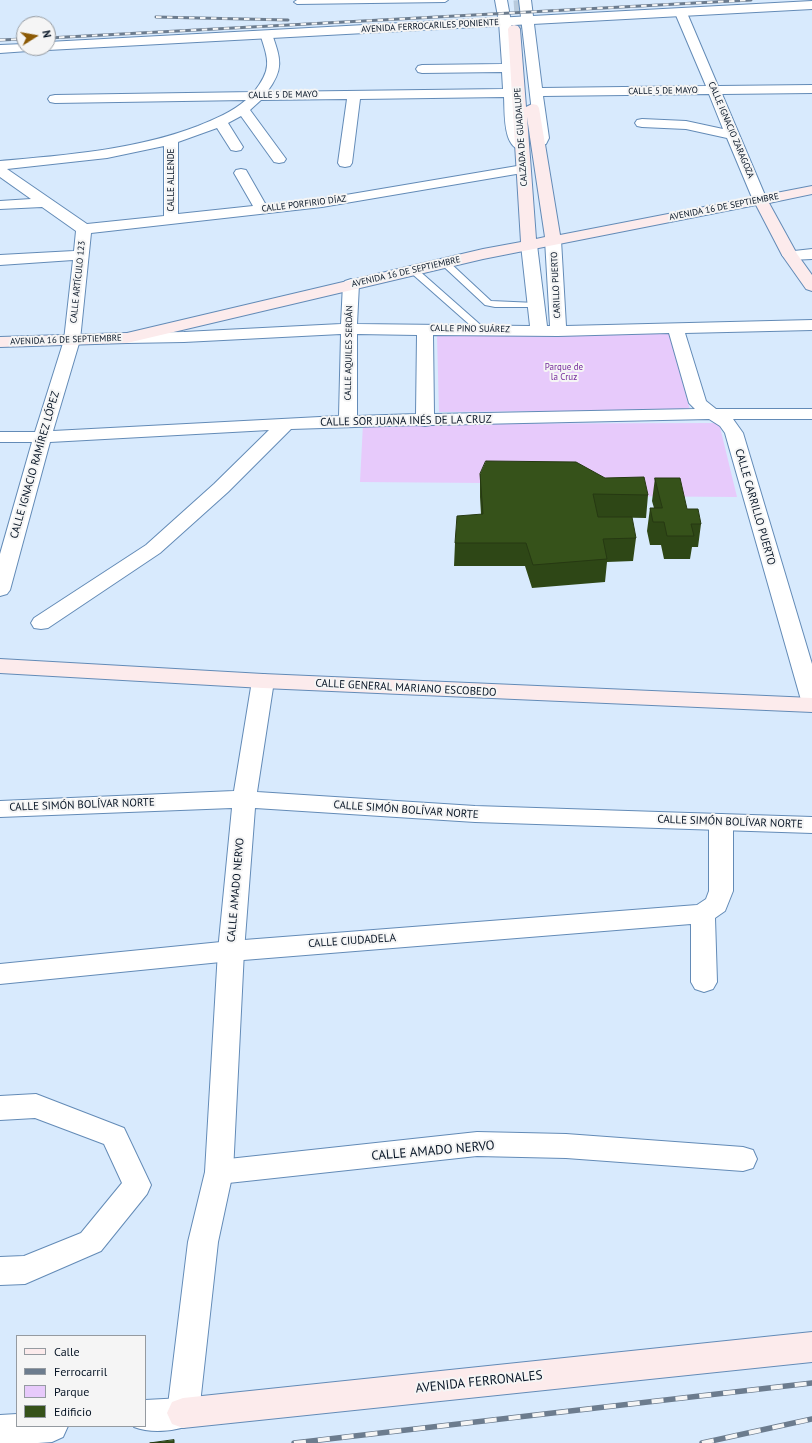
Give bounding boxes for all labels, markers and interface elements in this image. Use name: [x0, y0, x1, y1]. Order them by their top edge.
north arrow: [16, 16, 56, 56]
street label: AVENIDA FERROCARILES PONIENTE: [361, 17, 499, 35]
text: N: [39, 29, 54, 39]
street label: CALLE IGNACIO ZARAGOZA: [706, 80, 756, 180]
street label: CALLE 5 DE MAYO: [628, 85, 698, 97]
street label: CALZADA DE GUADALUPE: [512, 87, 530, 187]
street label: CALLE 5 DE MAYO: [248, 89, 318, 101]
street label: CALLE ALLENDE: [166, 149, 176, 211]
street label: AVENIDA 16 DE SEPTIEMBRE: [668, 191, 780, 223]
street label: CALLE PORFIRIO DÍAZ: [261, 193, 347, 215]
street label: CALLE ARTÍCULO 123: [68, 240, 88, 324]
street label: CARILLO PUERTO: [549, 251, 563, 319]
street label: AVENIDA 16 DE SEPTIEMBRE: [350, 254, 462, 290]
street label: CALLE AQUILES SERDÁN: [343, 305, 355, 401]
street label: CALLE PINO SUÁREZ: [430, 323, 510, 335]
street label: AVENIDA 16 DE SEPTIEMBRE: [10, 333, 122, 347]
park label: Parque de la Cruz: [545, 362, 583, 383]
street label: CALLE IGNACIO RAMÍREZ LÓPEZ: [8, 390, 62, 540]
street label: CALLE SOR JUANA INÉS DE LA CRUZ: [320, 413, 492, 429]
street label: CALLE CARRILLO PUERTO: [732, 447, 778, 567]
street label: CALLE GENERAL MARIANO ESCOBEDO: [315, 677, 497, 699]
street label: CALLE SIMÓN BOLÍVAR NORTE: [9, 796, 155, 814]
street label: CALLE SIMÓN BOLÍVAR NORTE: [333, 798, 479, 822]
street label: CALLE SIMÓN BOLÍVAR NORTE: [657, 813, 803, 831]
street label: CALLE AMADO NERVO: [225, 837, 247, 943]
street label: CALLE CIUDADELA: [308, 931, 396, 951]
street label: CALLE AMADO NERVO: [371, 1138, 495, 1164]
legend: [16, 1335, 146, 1427]
text: Calle: [54, 1344, 80, 1359]
text: Ferrocarril: [54, 1364, 107, 1379]
street label: AVENIDA FERRONALES: [415, 1368, 543, 1396]
text: Parque: [54, 1384, 89, 1399]
text: Edificio: [54, 1404, 92, 1419]

